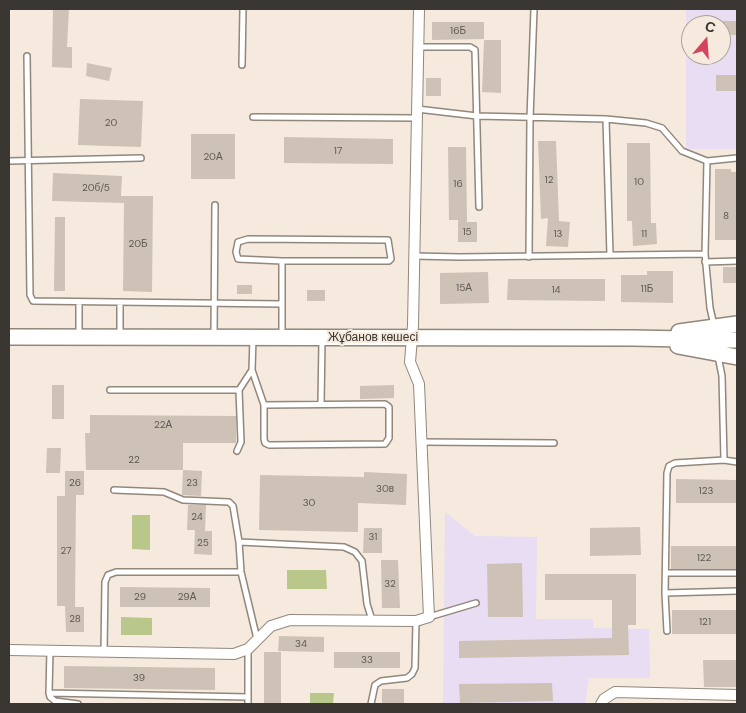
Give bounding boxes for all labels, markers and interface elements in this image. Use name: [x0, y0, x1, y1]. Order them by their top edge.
north arrow: [681, 15, 731, 65]
text: С: [703, 17, 718, 37]
house number: 16Б: [450, 25, 466, 37]
house number: 20: [105, 117, 117, 129]
house number: 17: [334, 145, 342, 157]
house number: 20А: [203, 151, 223, 163]
house number: 12: [545, 174, 553, 186]
house number: 10: [634, 176, 644, 188]
house number: 16: [453, 178, 463, 190]
house number: 20б/5: [82, 182, 110, 194]
house number: 8: [723, 210, 729, 222]
house number: 15: [462, 226, 472, 238]
house number: 13: [553, 228, 563, 240]
house number: 11: [641, 228, 647, 240]
house number: 20Б: [128, 238, 148, 250]
house number: 15А: [456, 282, 472, 294]
house number: 11Б: [641, 283, 653, 295]
house number: 14: [551, 284, 561, 296]
street label: Жұбанов көшесі: [328, 331, 418, 345]
house number: 22А: [154, 419, 172, 431]
house number: 22: [128, 454, 140, 466]
house number: 26: [69, 477, 81, 489]
house number: 23: [186, 477, 198, 489]
house number: 30в: [376, 483, 394, 495]
house number: 123: [699, 485, 713, 497]
house number: 30: [303, 497, 315, 509]
house number: 24: [191, 511, 203, 523]
house number: 31: [369, 531, 377, 543]
house number: 25: [197, 537, 209, 549]
house number: 27: [61, 545, 71, 557]
house number: 122: [697, 552, 711, 564]
house number: 32: [384, 578, 396, 590]
house number: 29: [134, 591, 146, 603]
house number: 29А: [178, 591, 196, 603]
house number: 28: [69, 613, 81, 625]
house number: 121: [699, 616, 711, 628]
house number: 34: [295, 638, 307, 650]
house number: 33: [361, 654, 373, 666]
house number: 39: [133, 672, 145, 684]

